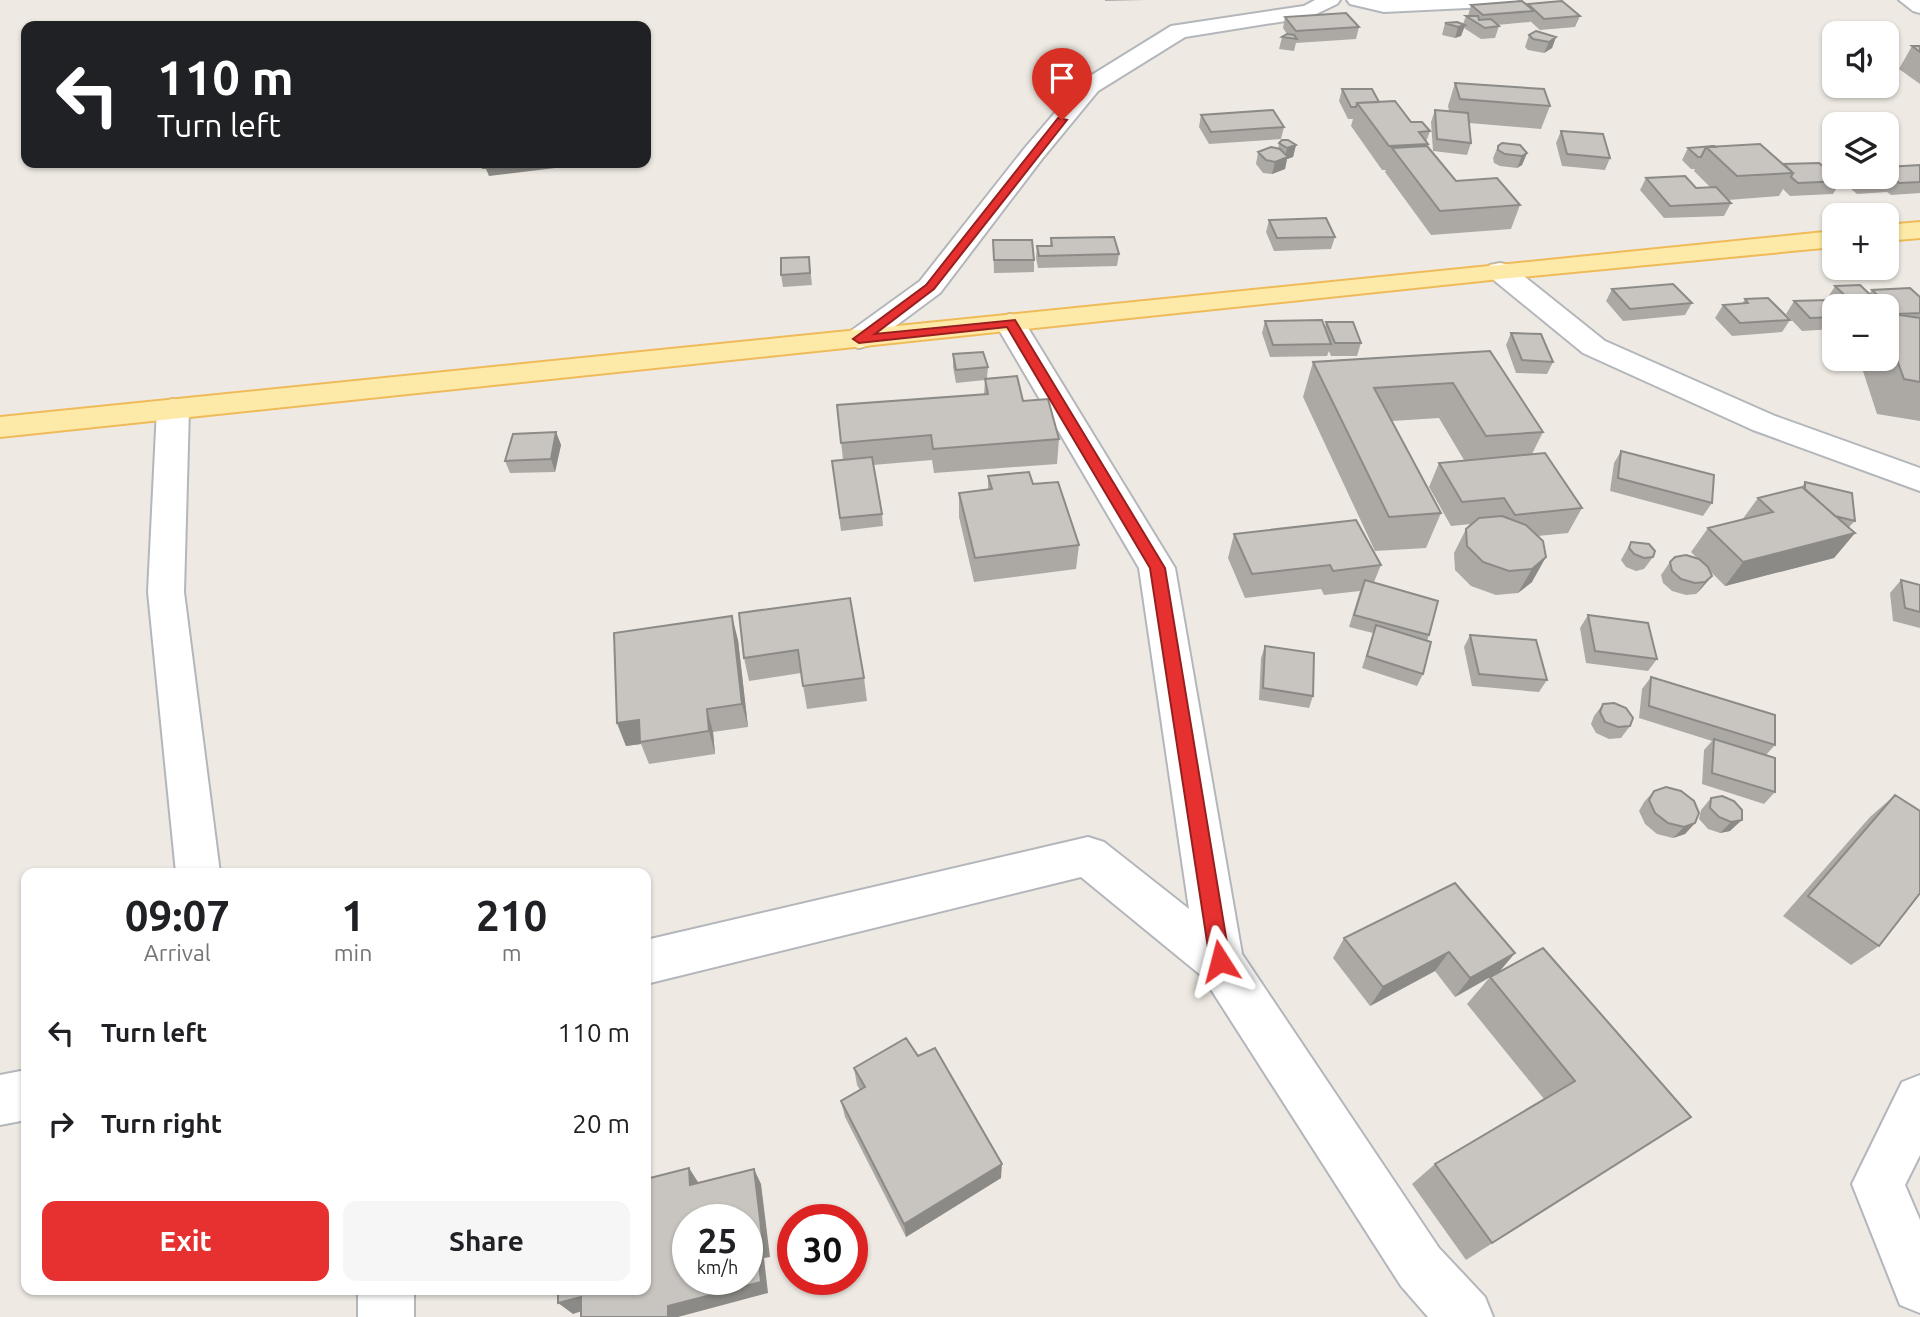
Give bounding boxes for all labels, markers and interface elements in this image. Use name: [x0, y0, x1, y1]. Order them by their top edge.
map controls: [1822, 21, 1899, 371]
button: sound: [1822, 21, 1899, 98]
pin: [1032, 48, 1092, 120]
icon: left: [42, 49, 133, 140]
text: 110 m: [157, 49, 294, 104]
icon: arrive: [1043, 59, 1081, 97]
text: Turn left: [157, 107, 281, 143]
button: layers: [1822, 112, 1899, 189]
button: +: [1822, 203, 1899, 280]
button: −: [1822, 294, 1899, 371]
text: 09:07: [125, 892, 230, 939]
text: 1: [341, 892, 365, 939]
text: 210: [476, 892, 547, 939]
position arrow: [1183, 924, 1257, 998]
text: Arrival: [144, 940, 211, 965]
text: min: [334, 940, 372, 965]
text: m: [502, 940, 522, 965]
icon: left: [42, 1014, 80, 1052]
text: Turn left: [101, 1018, 207, 1047]
text: 110 m: [558, 1018, 630, 1047]
icon: right: [42, 1105, 80, 1143]
text: Turn right: [101, 1109, 222, 1138]
text: 20 m: [572, 1109, 630, 1138]
button: Exit: [42, 1201, 329, 1281]
button: Share: [343, 1201, 630, 1281]
speed limit sign: 30: [777, 1204, 868, 1295]
text: 25: [698, 1220, 737, 1260]
text: km/h: [697, 1257, 738, 1277]

